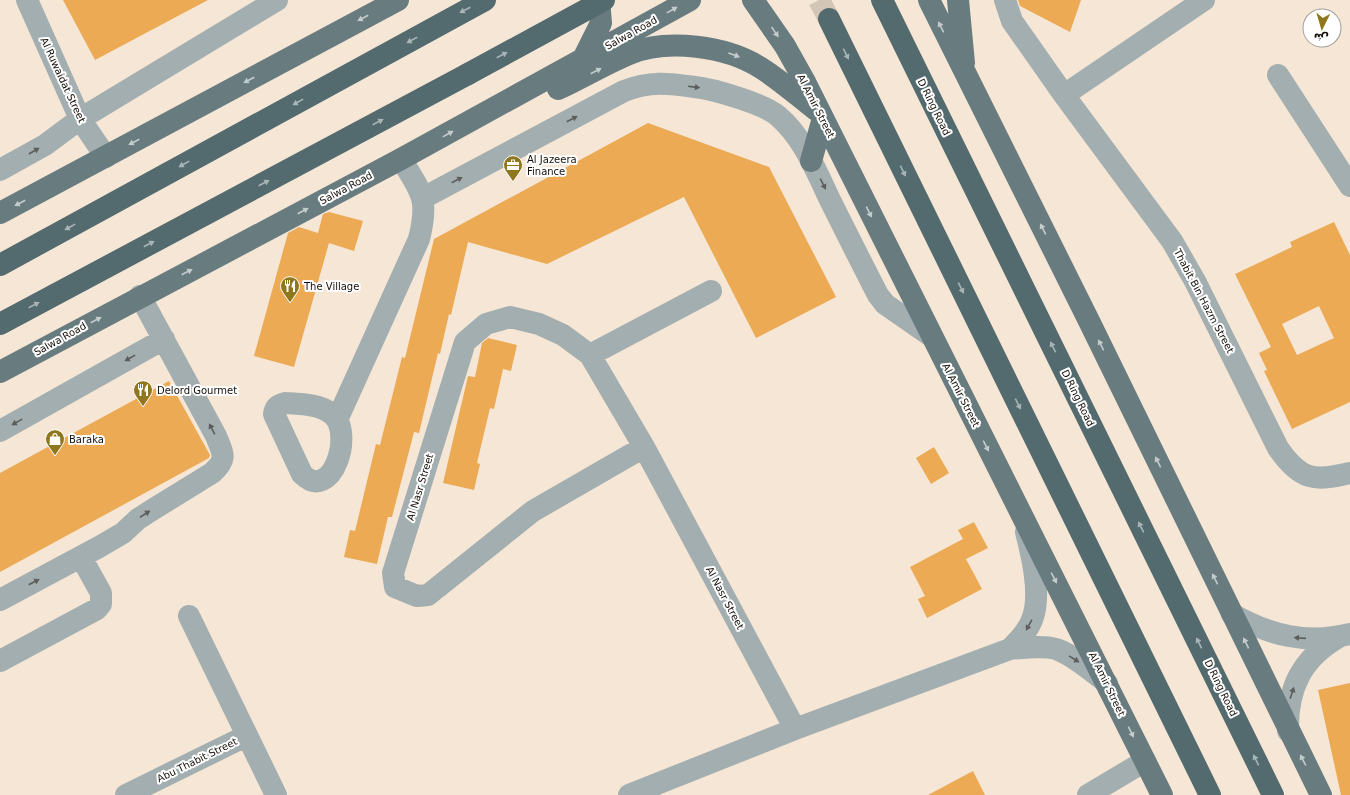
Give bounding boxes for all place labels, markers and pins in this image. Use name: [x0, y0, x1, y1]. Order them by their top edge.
office icon: Al Jazeera Finance: [502, 154, 524, 182]
place label: Al Jazeera Finance: [527, 154, 577, 177]
restaurant icon: The Village: [279, 275, 301, 303]
place label: The Village: [303, 281, 359, 292]
restaurant icon: Delord Gourmet: [132, 379, 154, 407]
place label: Delord Gourmet: [157, 385, 237, 396]
shop icon: Baraka: [44, 428, 66, 456]
place label: Baraka: [69, 434, 104, 445]

